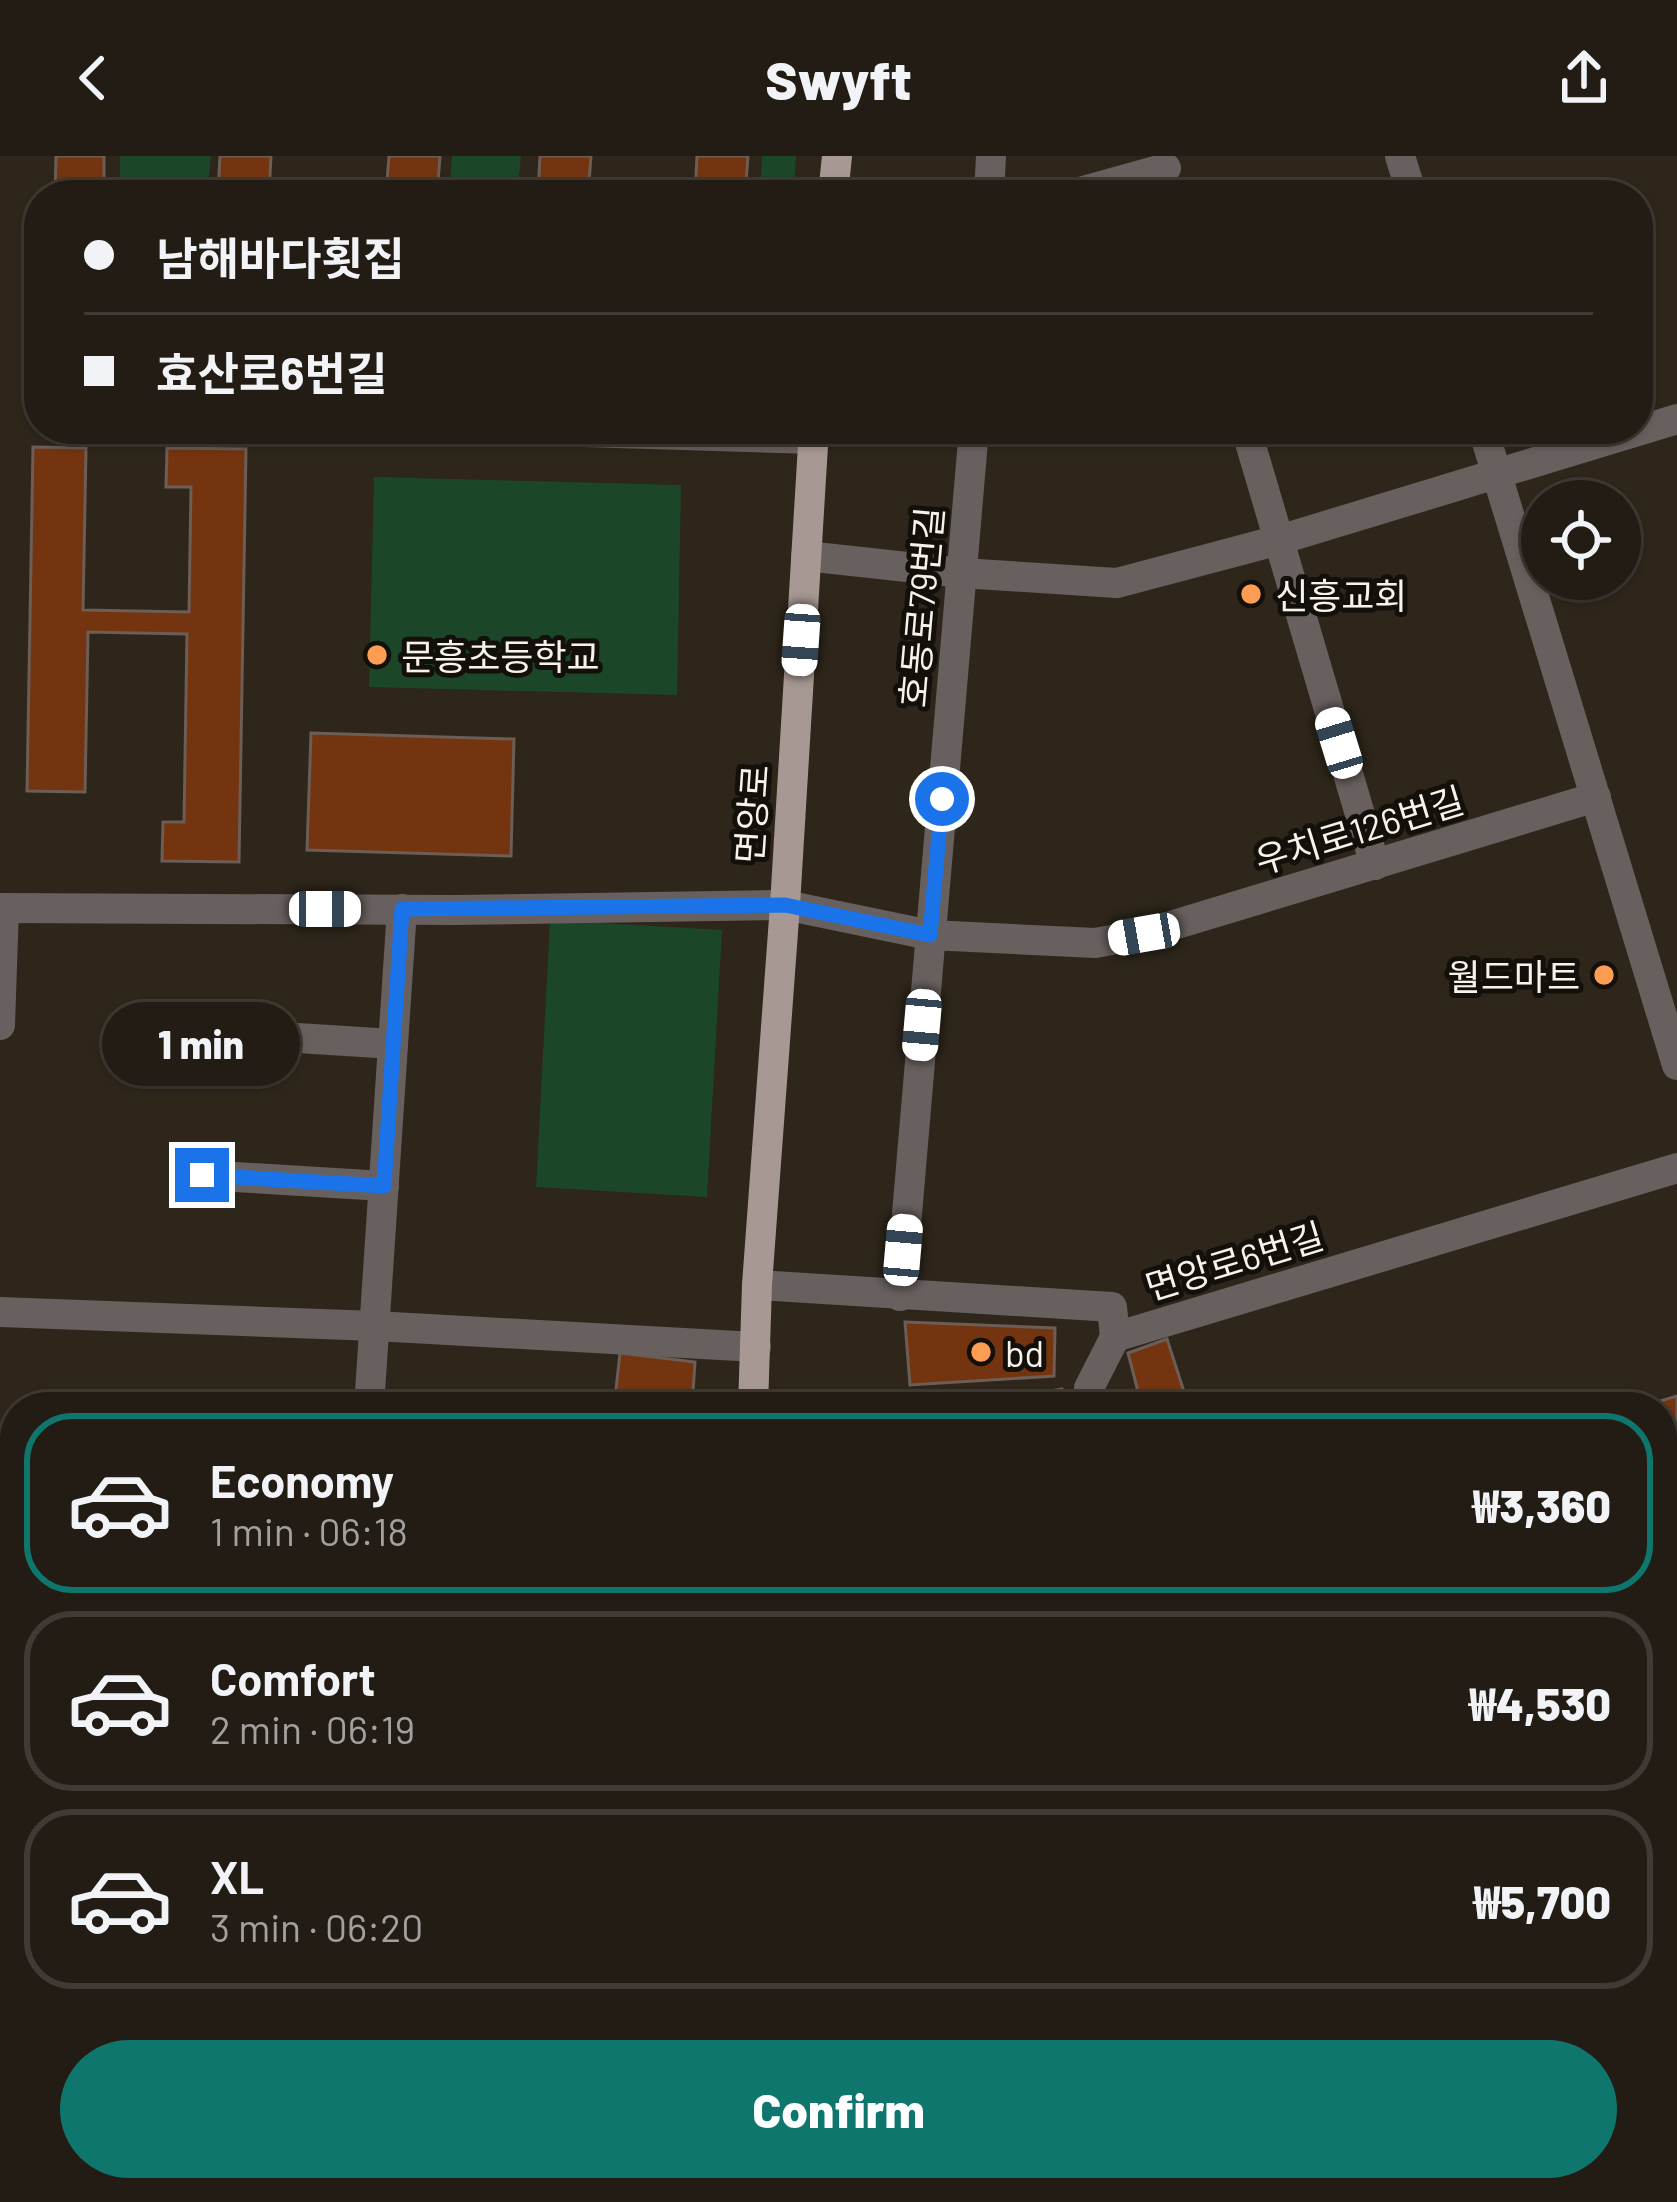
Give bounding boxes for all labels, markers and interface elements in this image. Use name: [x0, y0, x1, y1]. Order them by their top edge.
icon: back: [60, 45, 126, 111]
icon: share: [1551, 45, 1617, 111]
text: Swyft: [765, 46, 912, 111]
text: 남해바다횟집: [156, 230, 404, 284]
text: 효산로6번길: [156, 345, 387, 399]
map controls: [1521, 480, 1641, 600]
button: locate: [1521, 480, 1641, 600]
street label: 호동로79번길: [890, 505, 950, 709]
place label: 신흥교회: [1275, 573, 1407, 616]
marker: 신흥교회: [1238, 581, 1264, 607]
car: [781, 603, 821, 677]
place label: 문흥초등학교: [401, 634, 600, 677]
marker: 문흥초등학교: [364, 642, 390, 668]
car: [1311, 703, 1367, 783]
street label: 면앙로: [726, 763, 776, 865]
route start: [915, 772, 969, 826]
street label: 우치로126번길: [1249, 777, 1469, 881]
car: [289, 891, 361, 927]
car: [1105, 910, 1183, 958]
place label: 월드마트: [1448, 954, 1580, 997]
marker: 월드마트: [1591, 962, 1617, 988]
car: [901, 988, 943, 1062]
callout: 1 min: [103, 1001, 301, 1085]
text: 1 min: [158, 1020, 244, 1067]
route end: [175, 1148, 229, 1202]
car: [882, 1213, 924, 1287]
street label: 면앙로6번길: [1140, 1213, 1328, 1307]
place label: bd: [1005, 1331, 1044, 1374]
marker: bd: [968, 1339, 994, 1365]
icon: car: [66, 1449, 174, 1557]
text: Economy: [210, 1453, 394, 1507]
text: ₩3,360: [1473, 1478, 1611, 1532]
text: 1 min · 06:18: [210, 1507, 408, 1554]
icon: car: [66, 1647, 174, 1755]
text: Comfort: [210, 1651, 376, 1705]
text: ₩4,530: [1469, 1676, 1611, 1730]
text: 2 min · 06:19: [210, 1705, 415, 1752]
icon: car: [66, 1845, 174, 1953]
text: XL: [210, 1849, 264, 1903]
text: ₩5,700: [1473, 1874, 1611, 1928]
text: 3 min · 06:20: [210, 1903, 423, 1950]
button: Confirm: [60, 2040, 1617, 2178]

